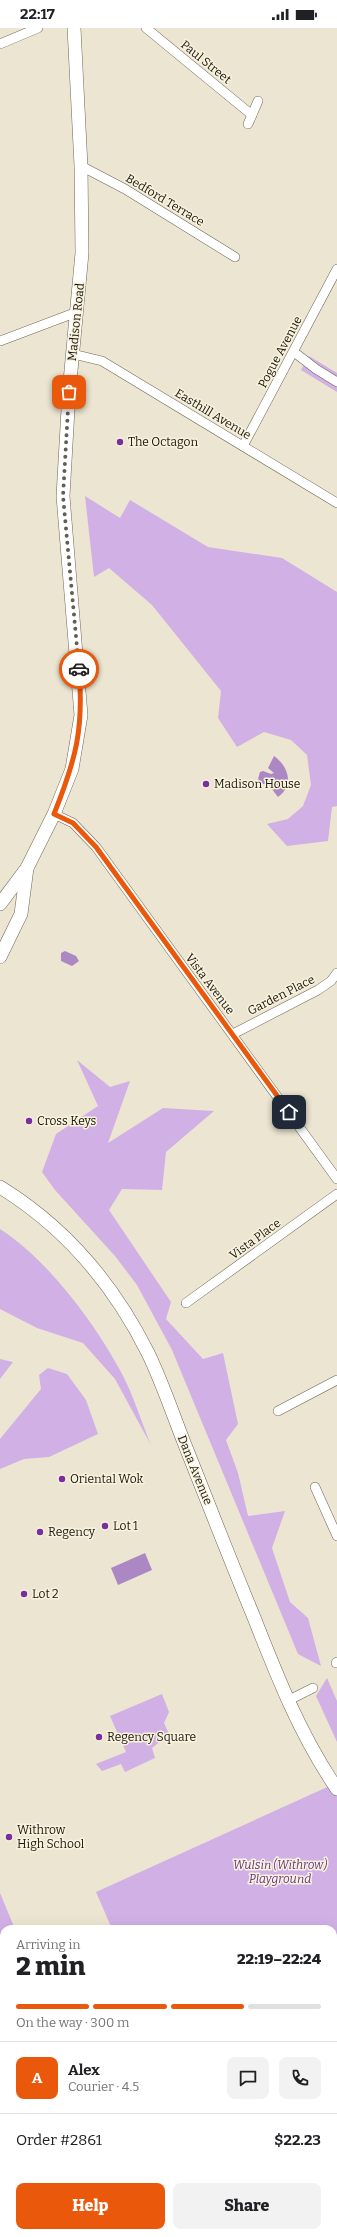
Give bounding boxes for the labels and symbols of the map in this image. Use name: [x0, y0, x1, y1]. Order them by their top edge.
street label: Paul Street: [178, 37, 234, 87]
street label: Bedford Terrace: [123, 171, 207, 229]
street label: Madison Road: [65, 282, 87, 362]
street label: Pogue Avenue: [255, 314, 305, 390]
pin: [52, 375, 86, 409]
street label: Easthill Avenue: [172, 386, 254, 442]
place label: The Octagon: [128, 435, 198, 449]
marker: The Octagon: [115, 437, 125, 447]
courier: [59, 649, 99, 689]
place label: Madison House: [214, 777, 300, 791]
marker: Madison House: [201, 779, 211, 789]
street label: Vista Avenue: [183, 951, 237, 1017]
street label: Garden Place: [245, 972, 317, 1018]
pin: [272, 1095, 306, 1129]
place label: Cross Keys: [37, 1114, 97, 1128]
marker: Cross Keys: [24, 1116, 34, 1126]
street label: Vista Place: [227, 1216, 283, 1262]
street label: Dana Avenue: [175, 1433, 215, 1507]
place label: Oriental Wok: [70, 1472, 144, 1486]
marker: Oriental Wok: [57, 1474, 67, 1484]
place label: Lot 1: [113, 1519, 138, 1533]
marker: Lot 1: [100, 1521, 110, 1531]
place label: Regency: [48, 1525, 96, 1539]
marker: Regency: [35, 1527, 45, 1537]
place label: Lot 2: [32, 1587, 59, 1601]
marker: Lot 2: [19, 1589, 29, 1599]
place label: Regency Square: [107, 1730, 196, 1744]
marker: Regency Square: [94, 1732, 104, 1742]
place label: Withrow High School: [17, 1823, 85, 1851]
marker: Withrow High School: [4, 1832, 14, 1842]
park label: Wulsin (Withrow) Playground: [233, 1857, 327, 1886]

